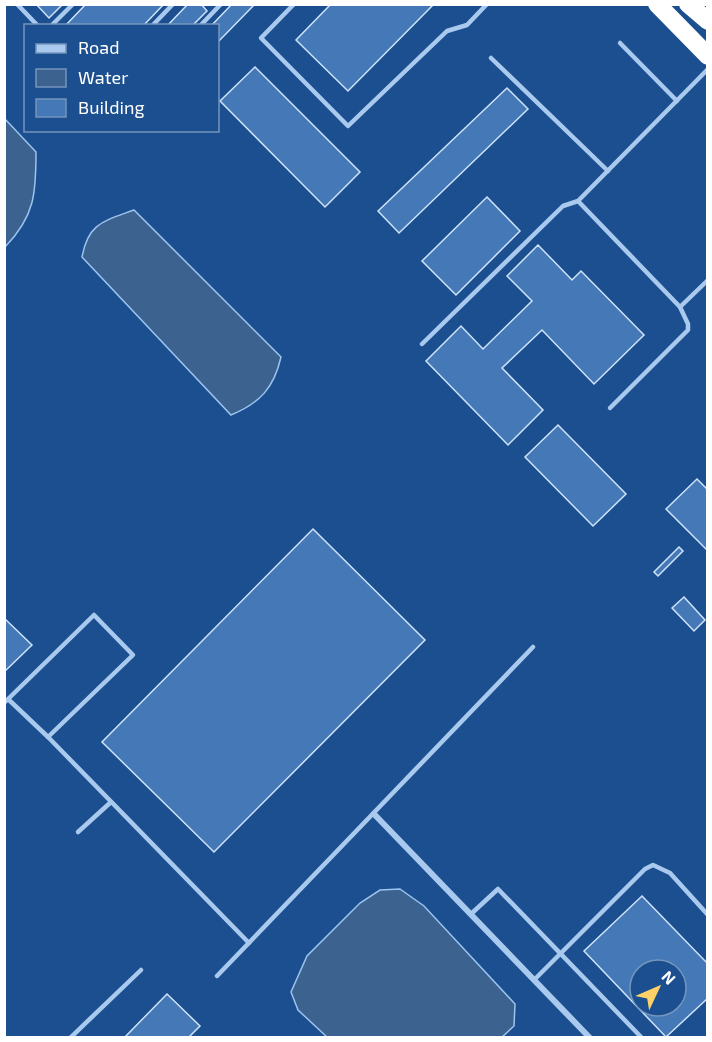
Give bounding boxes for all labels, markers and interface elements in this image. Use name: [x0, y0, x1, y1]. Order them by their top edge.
legend: [24, 24, 219, 132]
text: Road: [78, 36, 119, 58]
text: Water: [78, 66, 128, 88]
text: Building: [78, 96, 145, 118]
north arrow: [628, 958, 688, 1018]
text: N: [658, 966, 680, 988]

